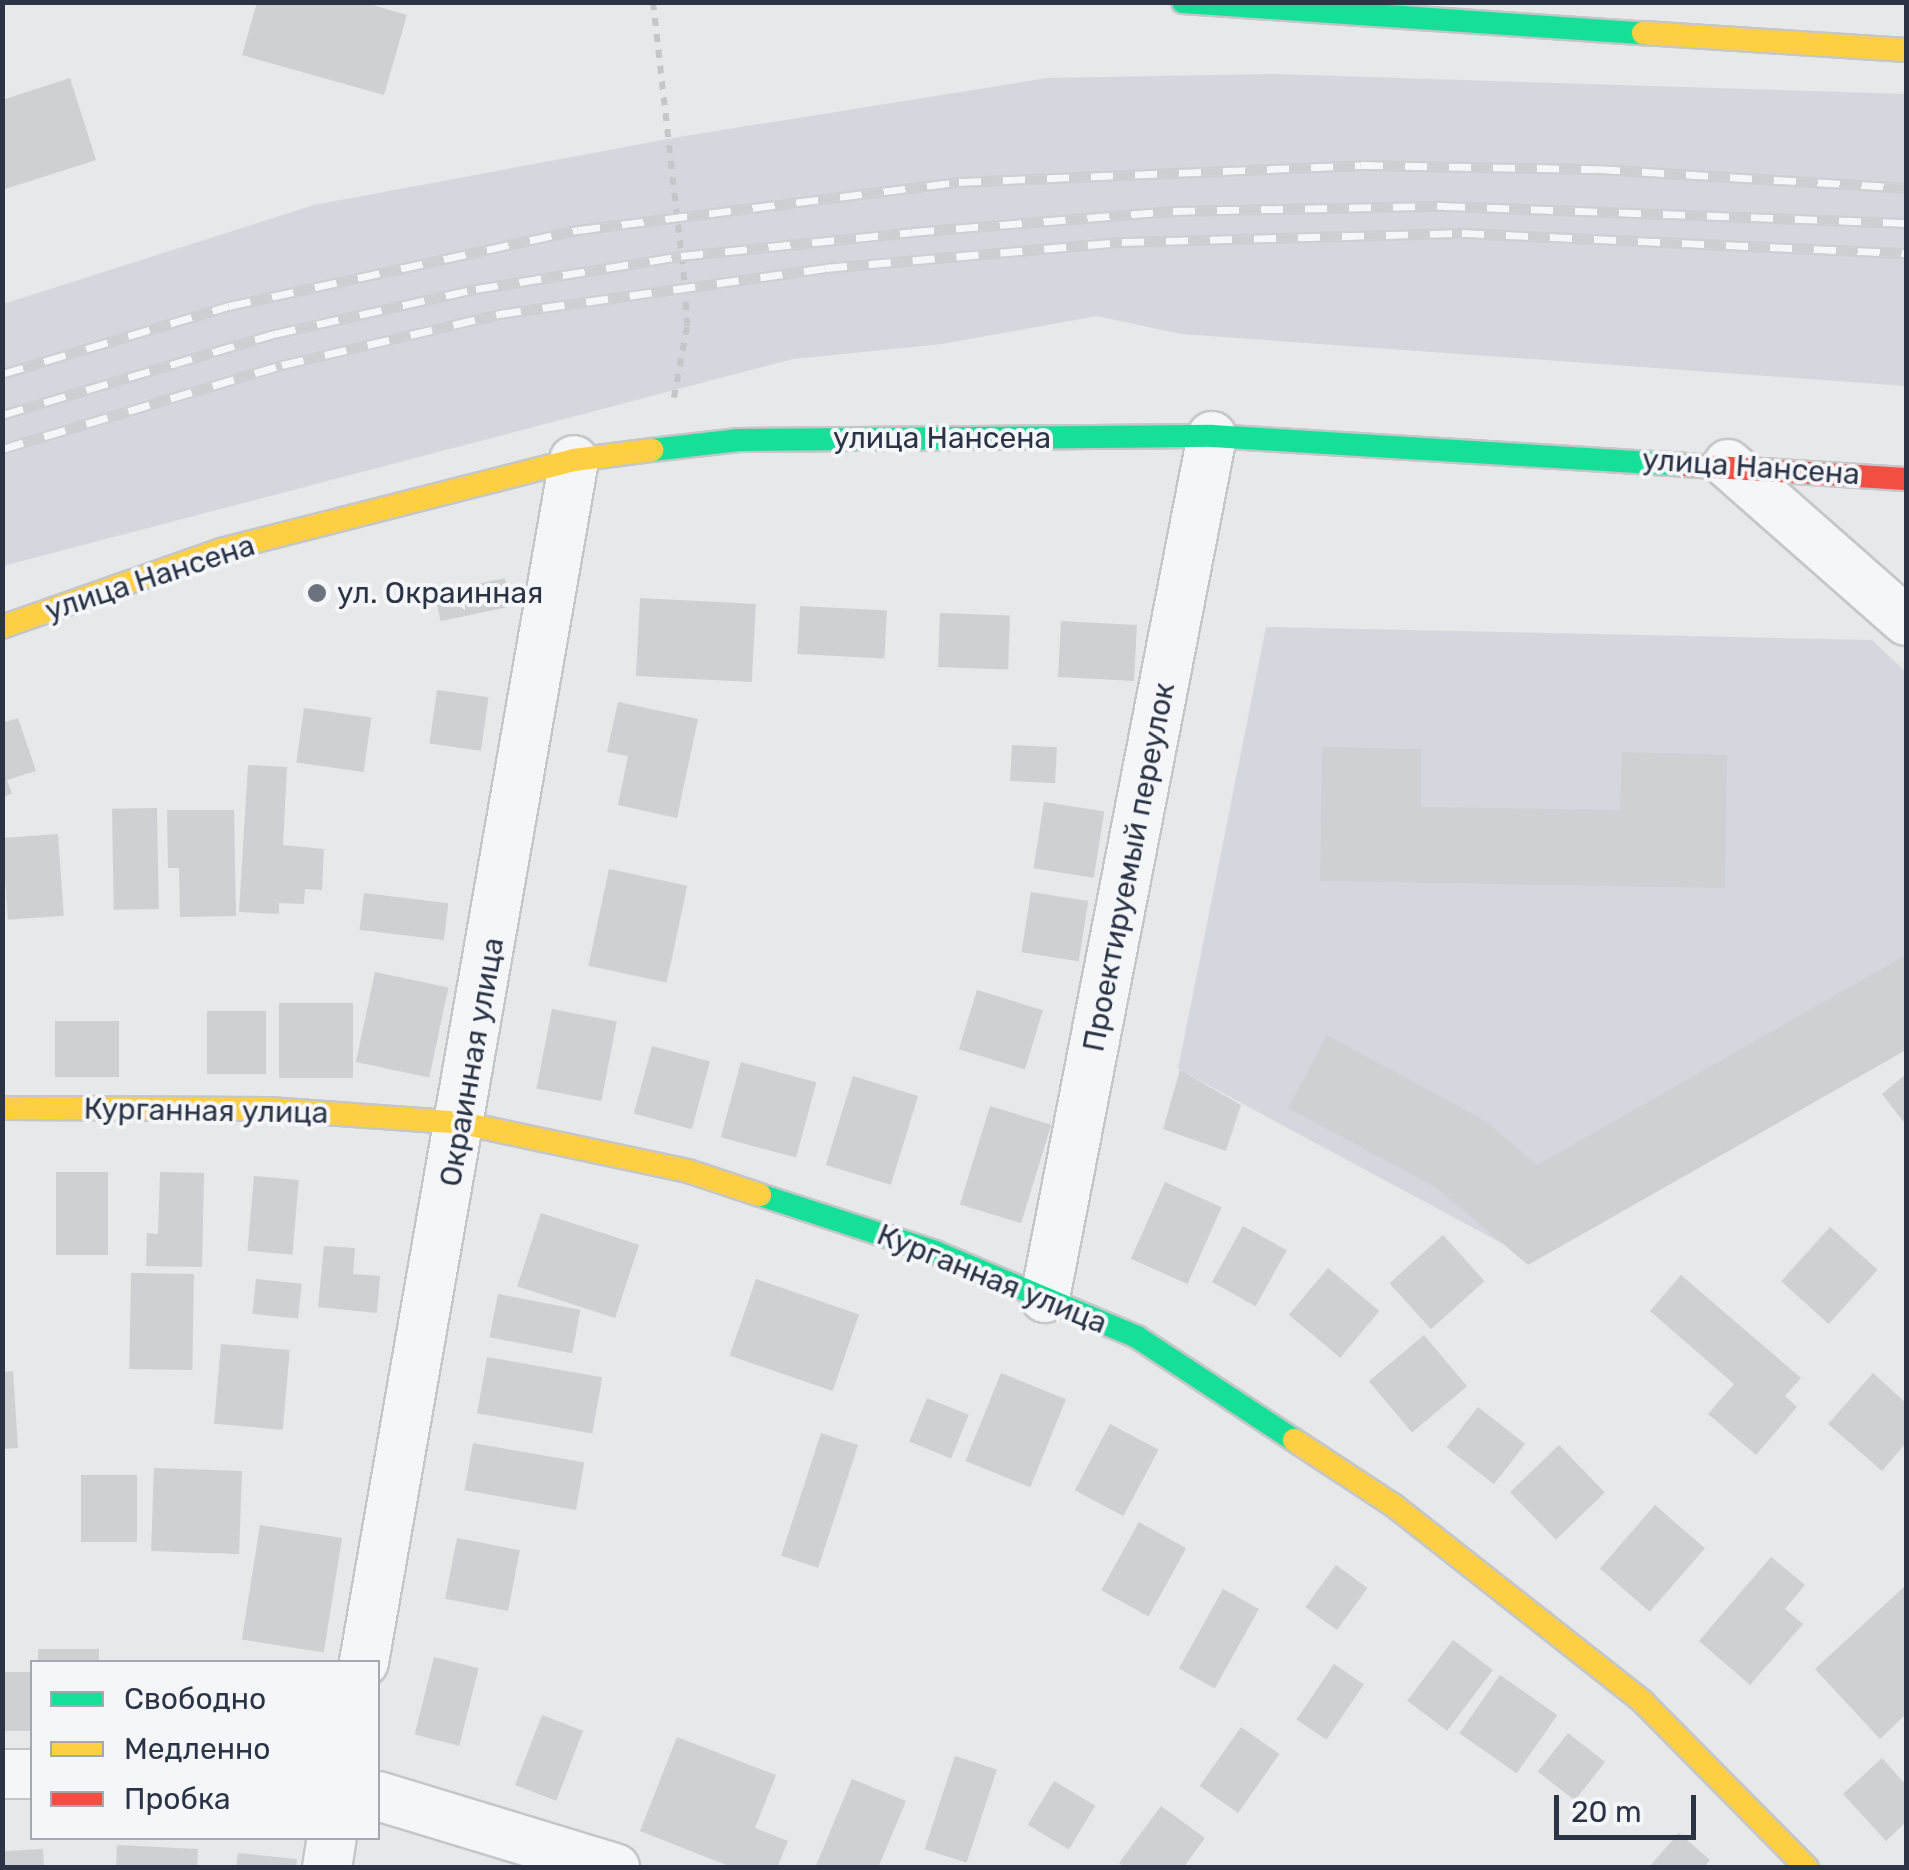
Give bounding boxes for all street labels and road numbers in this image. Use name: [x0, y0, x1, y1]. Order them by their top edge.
street label: улица Нансена: [833, 420, 1051, 456]
street label: улица Нансена: [1641, 441, 1861, 493]
street label: улица Нансена: [41, 527, 259, 629]
street label: Проектируемый переулок: [1076, 679, 1182, 1055]
street label: Окраинная улица: [432, 935, 512, 1189]
street label: Курганная улица: [83, 1091, 329, 1131]
street label: Курганная улица: [872, 1217, 1112, 1341]

